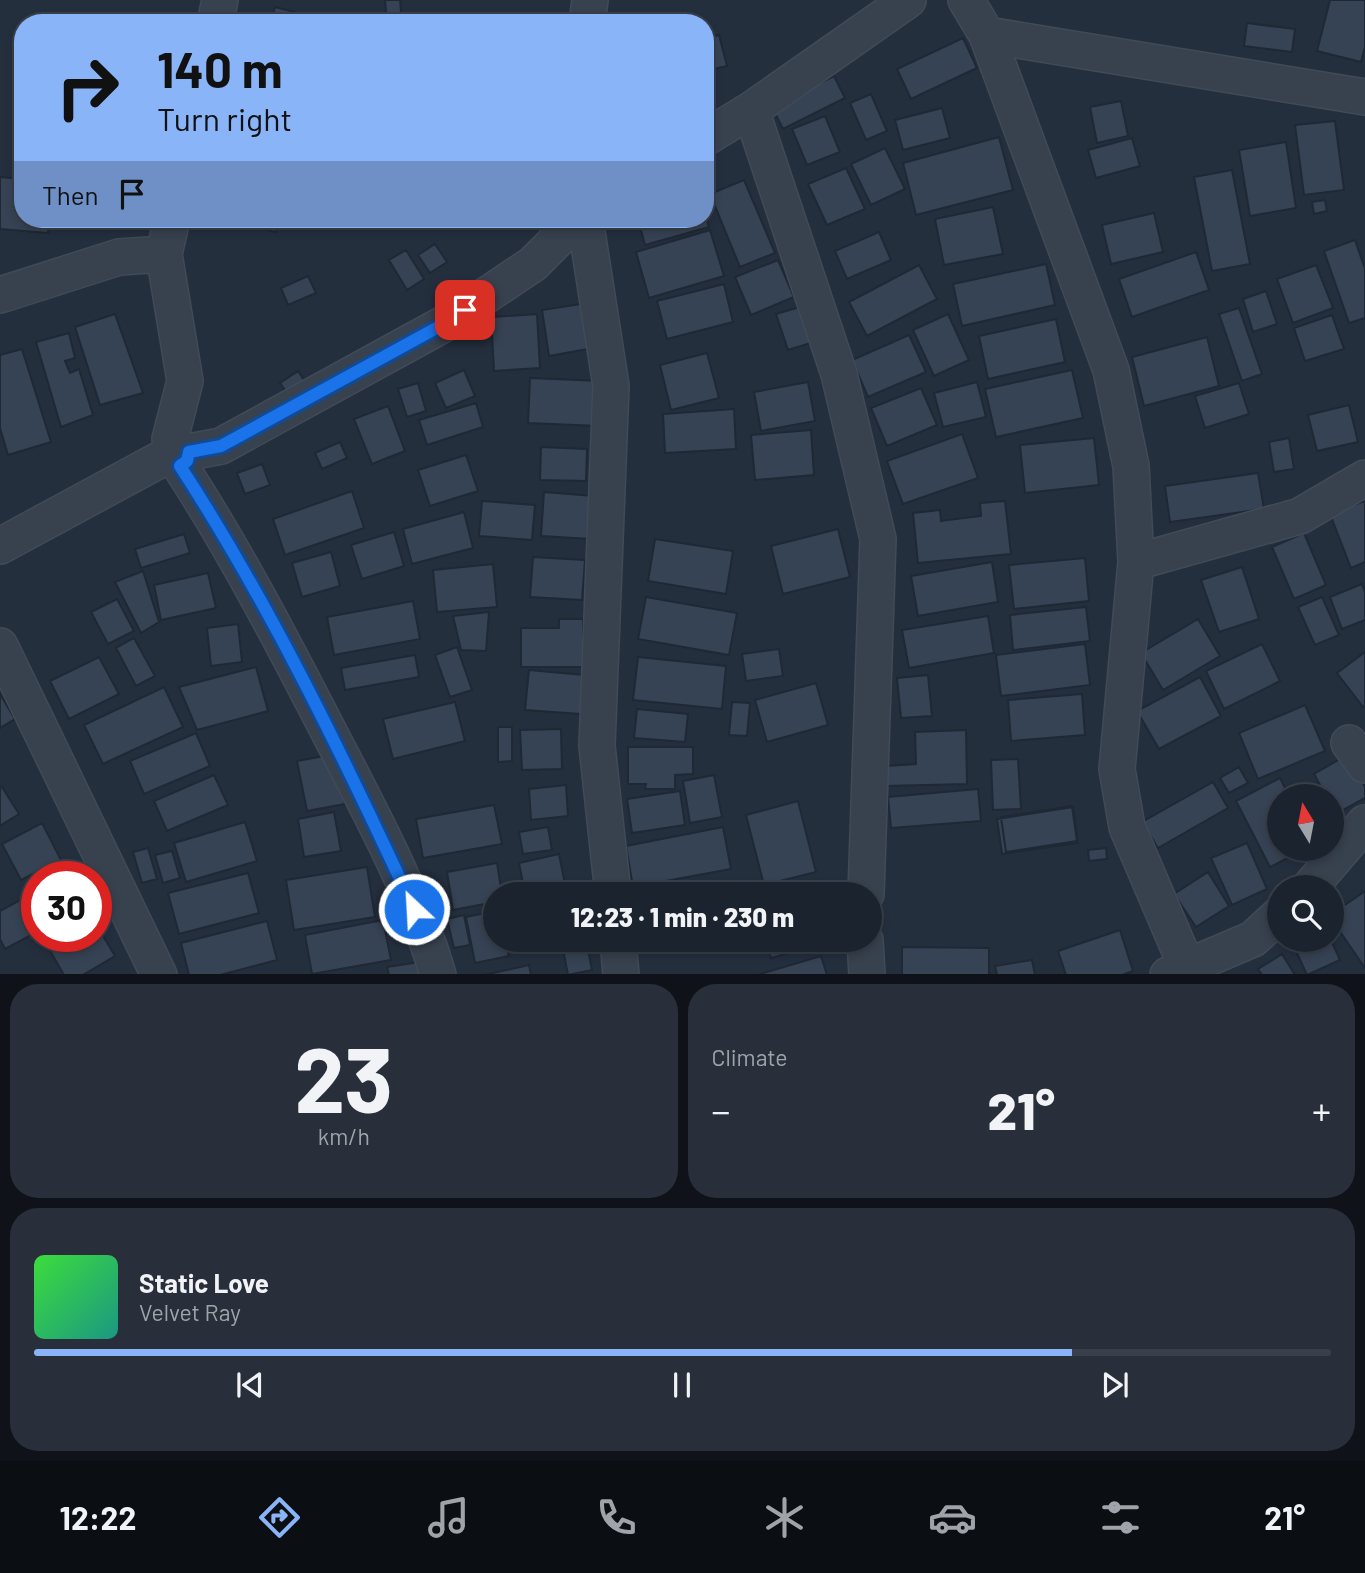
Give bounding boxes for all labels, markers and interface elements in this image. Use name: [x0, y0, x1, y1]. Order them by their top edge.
text: 140 m: [157, 39, 283, 98]
icon: right: [42, 42, 133, 133]
text: Turn right: [157, 99, 292, 137]
icon: arrive: [113, 175, 151, 213]
text: Then: [42, 179, 99, 210]
pin: [435, 280, 495, 340]
icon: arrive: [446, 291, 484, 329]
north arrow: [1267, 784, 1344, 861]
map controls: [1267, 784, 1344, 952]
speed limit sign: 30: [21, 861, 112, 952]
position arrow: [377, 872, 451, 946]
button: search: [1267, 875, 1344, 952]
text: 12:23 · 1 min · 230 m: [571, 901, 794, 932]
text: 23: [294, 1022, 393, 1131]
text: Climate: [712, 1043, 788, 1071]
text: 21°: [988, 1078, 1055, 1140]
text: −: [712, 1087, 731, 1133]
text: +: [1312, 1087, 1331, 1133]
text: km/h: [318, 1122, 370, 1150]
text: Static Love: [139, 1267, 269, 1298]
text: Velvet Ray: [139, 1298, 241, 1326]
icon: previous: [231, 1366, 269, 1404]
icon: pause: [663, 1366, 701, 1404]
icon: next: [1096, 1366, 1134, 1404]
icon: directions: [255, 1493, 304, 1542]
icon: music: [424, 1493, 473, 1542]
icon: phone: [592, 1493, 641, 1542]
icon: climate: [760, 1493, 809, 1542]
icon: car: [928, 1493, 977, 1542]
icon: filters: [1096, 1493, 1145, 1542]
text: 12:22: [60, 1498, 136, 1536]
text: 21°: [1264, 1498, 1305, 1536]

